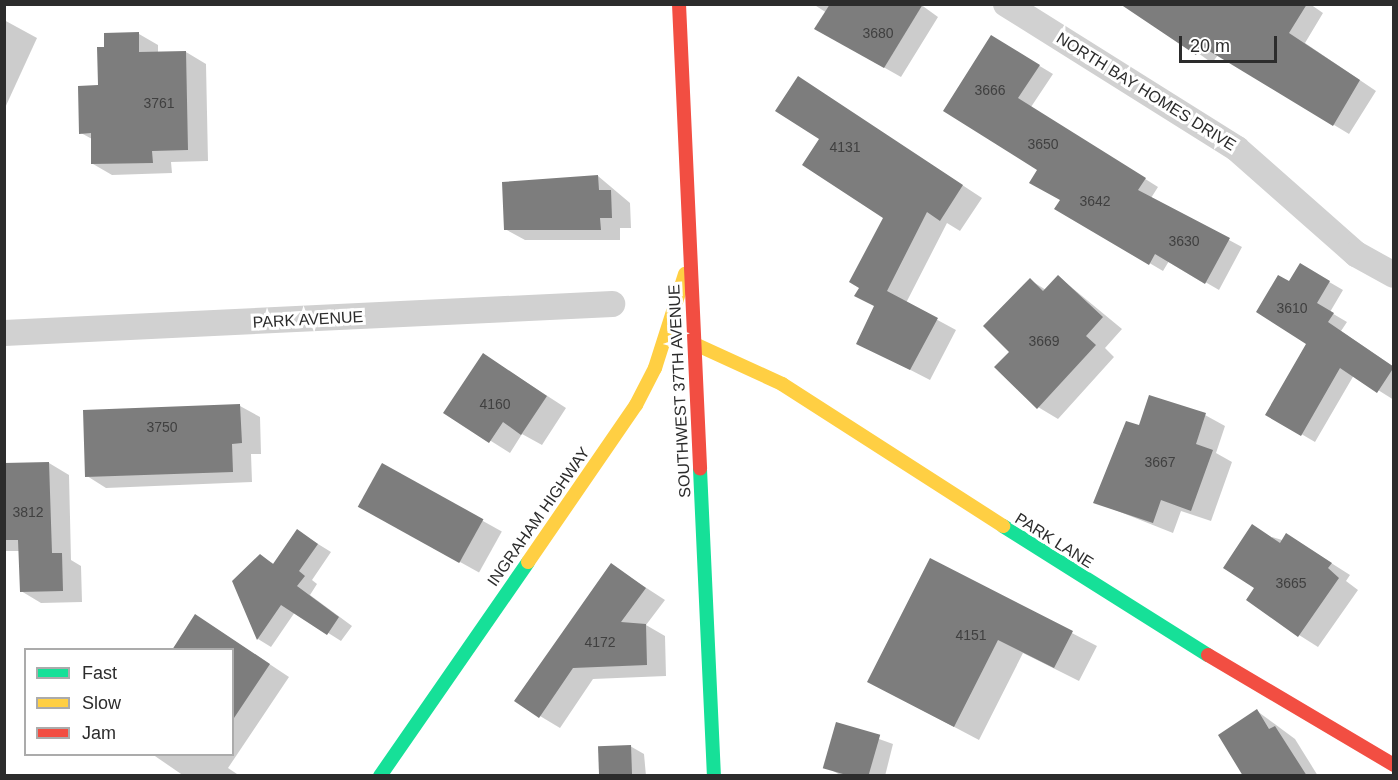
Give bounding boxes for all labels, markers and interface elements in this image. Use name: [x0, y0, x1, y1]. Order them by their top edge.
scale bar: [1182, 24, 1280, 62]
house number: 3680: [862, 25, 894, 41]
street label: NORTH BAY HOMES DRIVE: [1053, 29, 1239, 155]
text: 20 m: [1190, 36, 1230, 56]
house number: 3666: [974, 82, 1006, 98]
house number: 3761: [143, 95, 175, 111]
house number: 3650: [1027, 136, 1059, 152]
house number: 4131: [829, 139, 861, 155]
house number: 3642: [1079, 193, 1111, 209]
house number: 3630: [1168, 233, 1200, 249]
street label: SOUTHWEST 37TH AVENUE: [665, 283, 695, 499]
house number: 3610: [1276, 300, 1308, 316]
street label: PARK AVENUE: [252, 307, 364, 333]
house number: 3669: [1028, 333, 1060, 349]
house number: 4160: [479, 396, 511, 412]
house number: 3750: [146, 419, 178, 435]
street label: INGRAHAM HIGHWAY: [484, 444, 594, 590]
house number: 3667: [1144, 454, 1176, 470]
house number: 3812: [12, 504, 44, 520]
street label: PARK LANE: [1011, 509, 1097, 573]
house number: 3665: [1275, 575, 1307, 591]
house number: 4151: [955, 627, 987, 643]
house number: 4172: [584, 634, 616, 650]
legend: [24, 648, 234, 756]
text: Fast: [82, 663, 117, 683]
text: Slow: [82, 693, 121, 713]
text: Jam: [82, 723, 116, 743]

